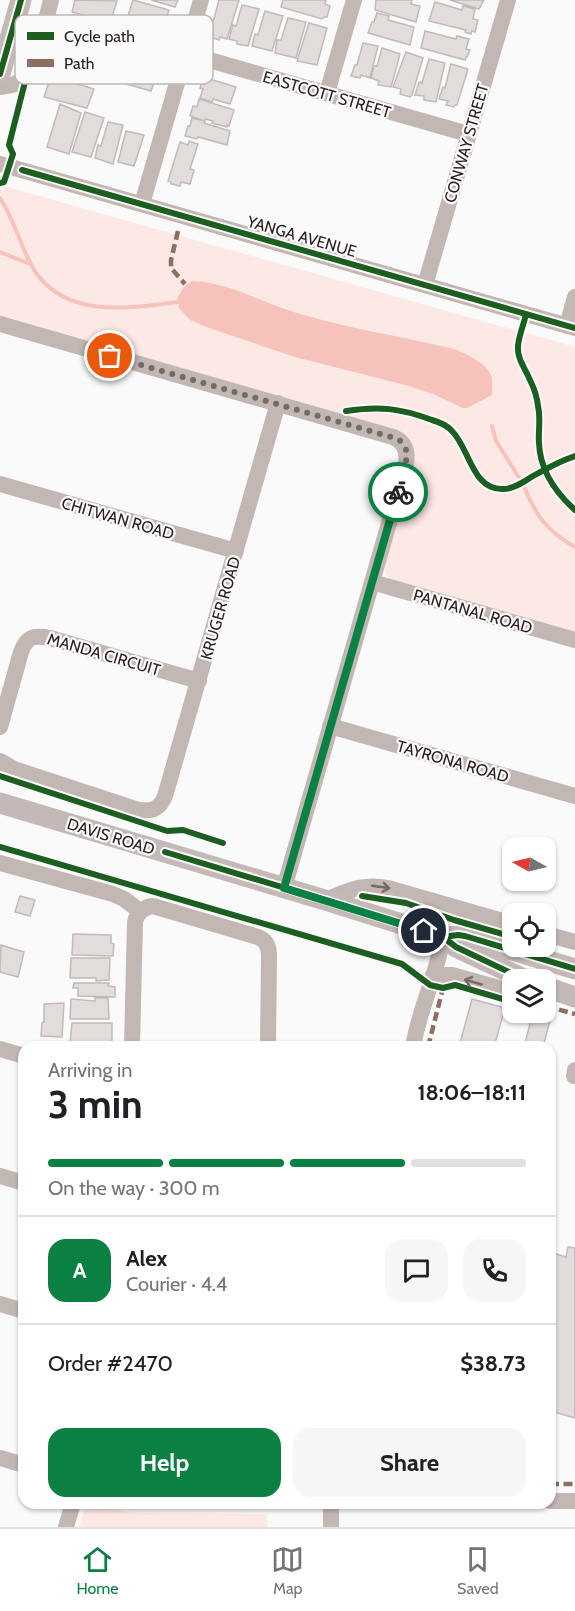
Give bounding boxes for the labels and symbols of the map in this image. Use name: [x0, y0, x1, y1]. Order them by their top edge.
legend: [15, 15, 213, 84]
text: Cycle path: [64, 27, 135, 46]
text: Path: [64, 54, 95, 73]
street label: EASTCOTT STREET: [261, 67, 393, 122]
street label: CONWAY STREET: [440, 81, 493, 205]
street label: YANGA AVENUE: [244, 212, 359, 261]
pin: [84, 330, 135, 381]
courier: [368, 462, 428, 522]
street label: CHITWAN ROAD: [59, 493, 176, 544]
street label: KRUGER ROAD: [197, 554, 244, 662]
street label: PANTANAL ROAD: [411, 585, 535, 638]
street label: MANDA CIRCUIT: [45, 629, 163, 680]
street label: TAYRONA ROAD: [395, 736, 511, 787]
street label: DAVIS ROAD: [65, 814, 157, 859]
north arrow: [502, 837, 556, 891]
one-way arrow: [370, 882, 390, 893]
pin: [398, 905, 449, 956]
one-way arrow: [464, 976, 483, 987]

